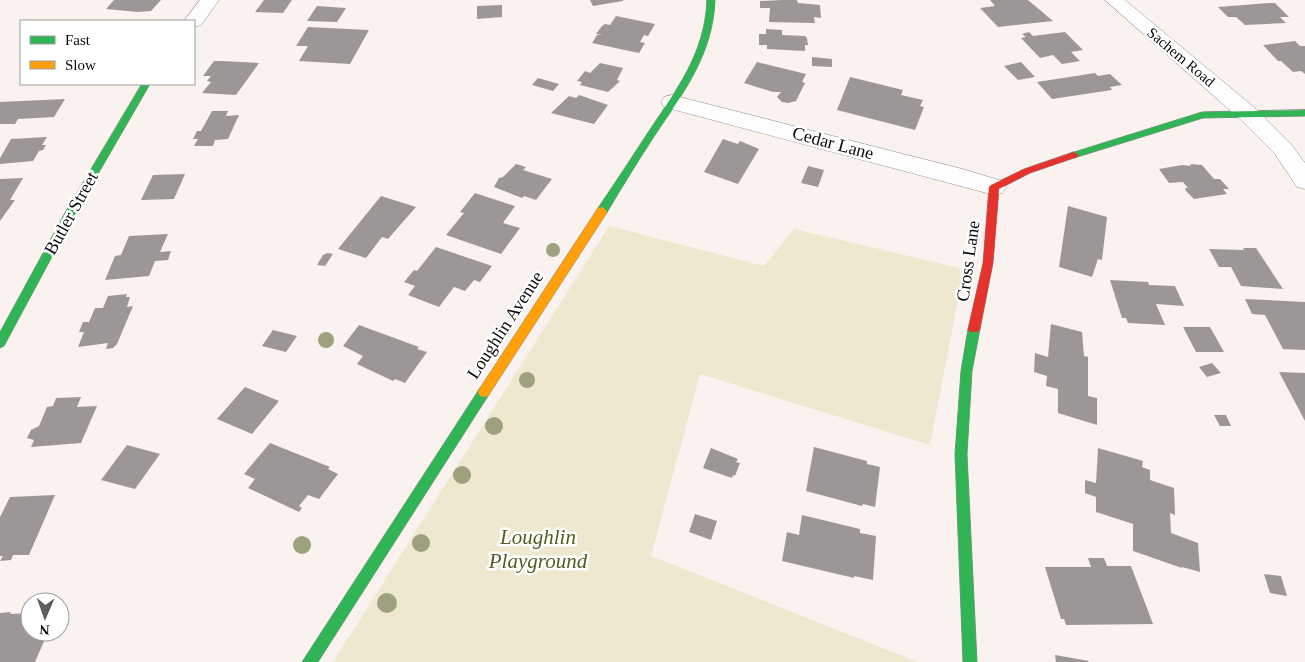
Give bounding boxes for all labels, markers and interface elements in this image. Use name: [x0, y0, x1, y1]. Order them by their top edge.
legend: [20, 20, 195, 85]
street label: Sachem Road: [1144, 24, 1218, 90]
text: Fast: [65, 32, 91, 48]
text: Slow: [65, 57, 96, 73]
street label: Cedar Lane: [790, 123, 876, 163]
street label: Butler Street: [40, 168, 102, 258]
street label: Cross Lane: [952, 219, 984, 303]
street label: Loughlin Avenue: [463, 267, 547, 383]
park label: Loughlin Playground: [488, 525, 588, 573]
north arrow: [20, 592, 70, 642]
text: N: [39, 622, 50, 637]

